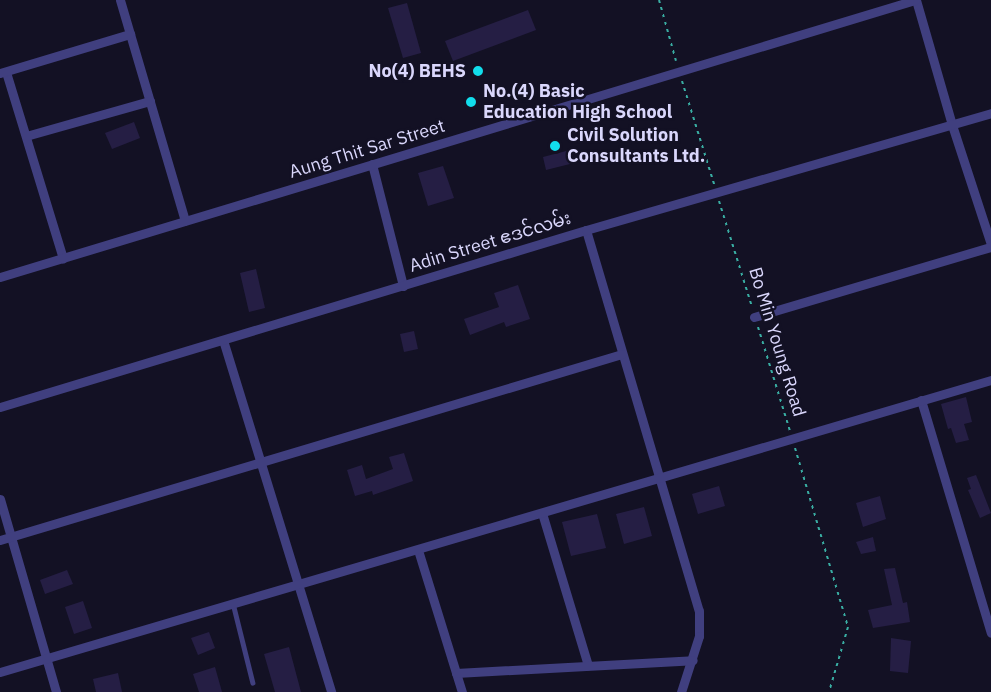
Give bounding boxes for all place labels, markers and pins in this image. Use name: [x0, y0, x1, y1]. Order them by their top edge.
place label: No(4) BEHS: [368, 60, 466, 82]
marker: No(4) BEHS: [471, 64, 485, 78]
place label: No.(4) Basic Education High School: [483, 81, 672, 124]
marker: No.(4) Basic Education High School: [464, 95, 478, 109]
place label: Civil Solution Consultants Ltd.: [567, 125, 705, 168]
marker: Civil Solution Consultants Ltd.: [548, 139, 562, 153]

